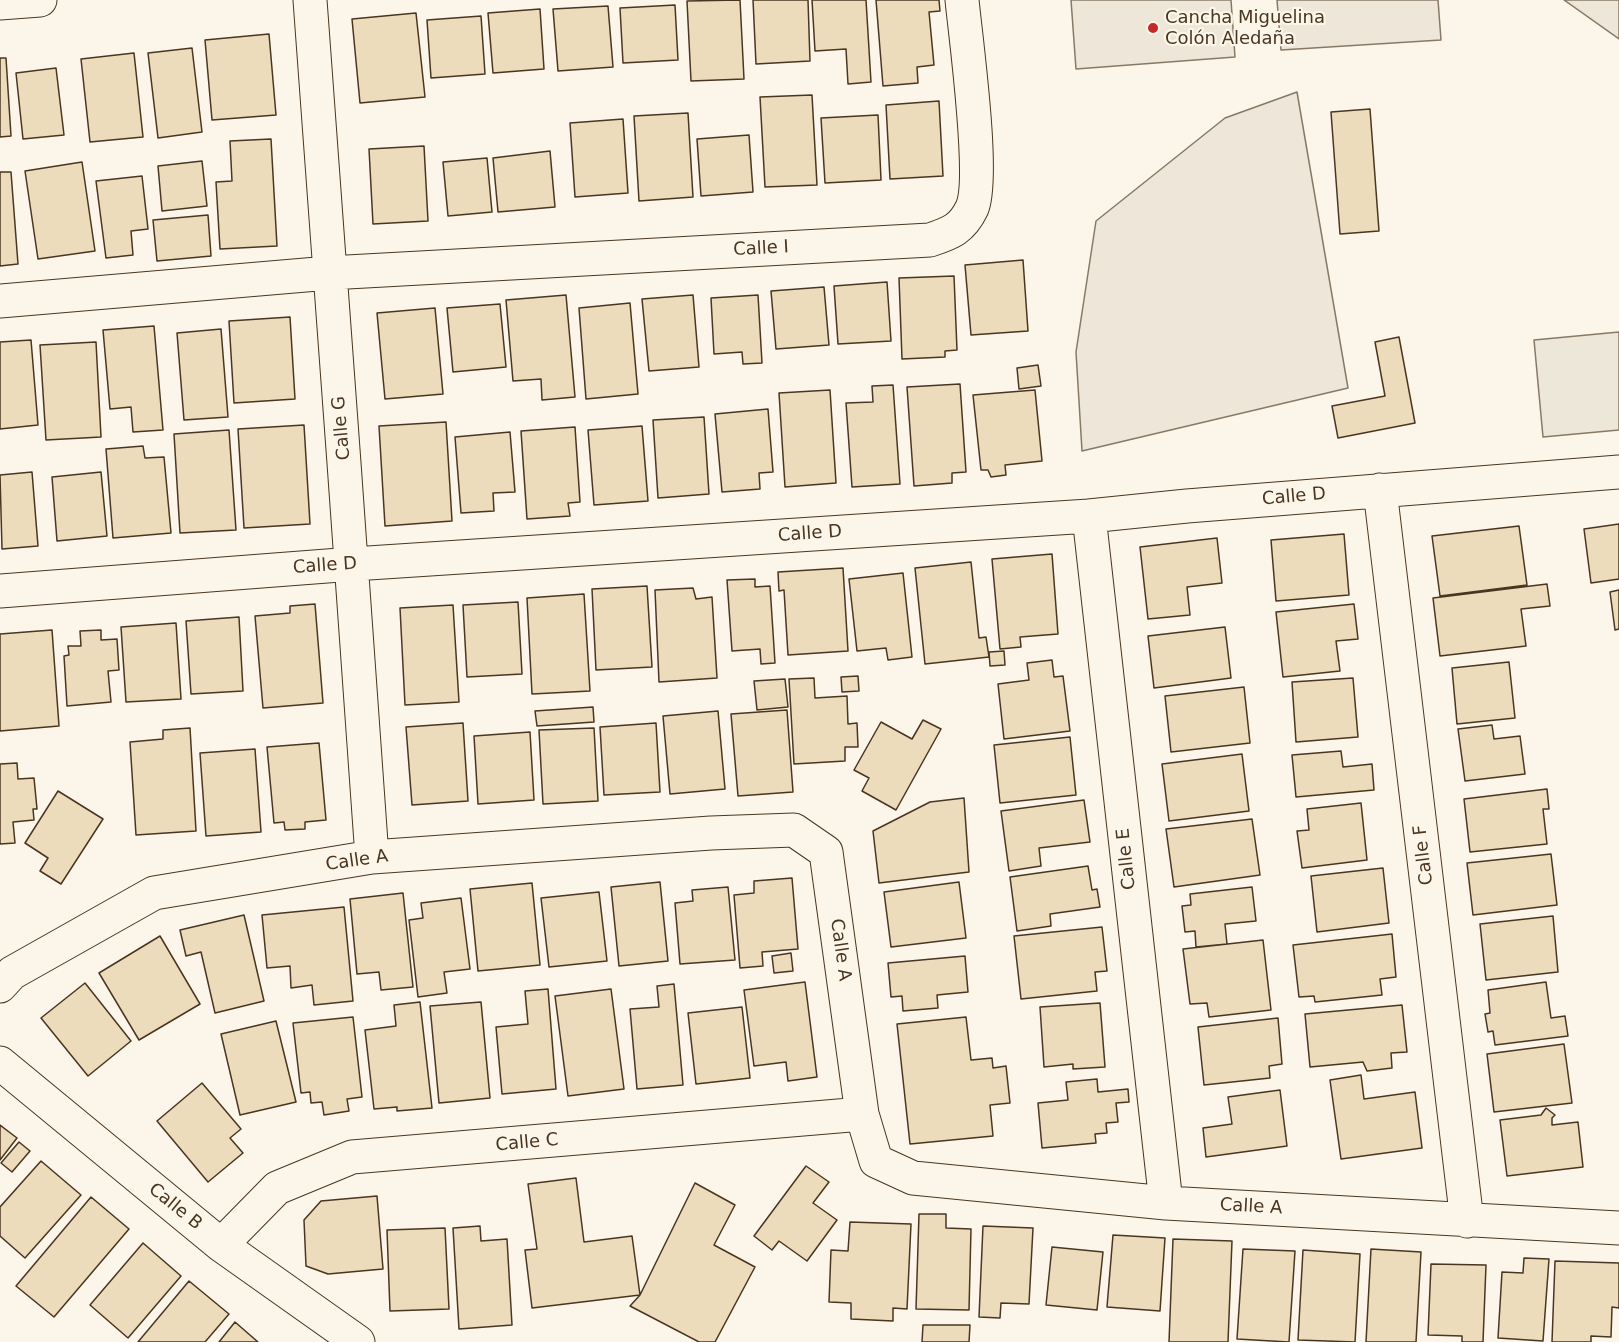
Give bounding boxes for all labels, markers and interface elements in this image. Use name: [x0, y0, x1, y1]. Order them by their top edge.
place label: Cancha Miguelina Colón Aledaña: [1165, 7, 1325, 50]
marker: Cancha Miguelina Colón Aledaña: [1146, 21, 1160, 35]
street label: Calle I: [733, 237, 789, 261]
street label: Calle G: [328, 395, 356, 461]
street label: Calle D: [1261, 483, 1327, 511]
street label: Calle D: [777, 521, 843, 547]
street label: Calle D: [292, 553, 358, 579]
street label: Calle F: [1410, 824, 1438, 886]
street label: Calle E: [1113, 827, 1141, 891]
street label: Calle A: [324, 846, 390, 876]
street label: Calle A: [825, 917, 855, 983]
street label: Calle C: [495, 1129, 559, 1157]
street label: Calle B: [144, 1179, 206, 1235]
street label: Calle A: [1219, 1195, 1283, 1219]

